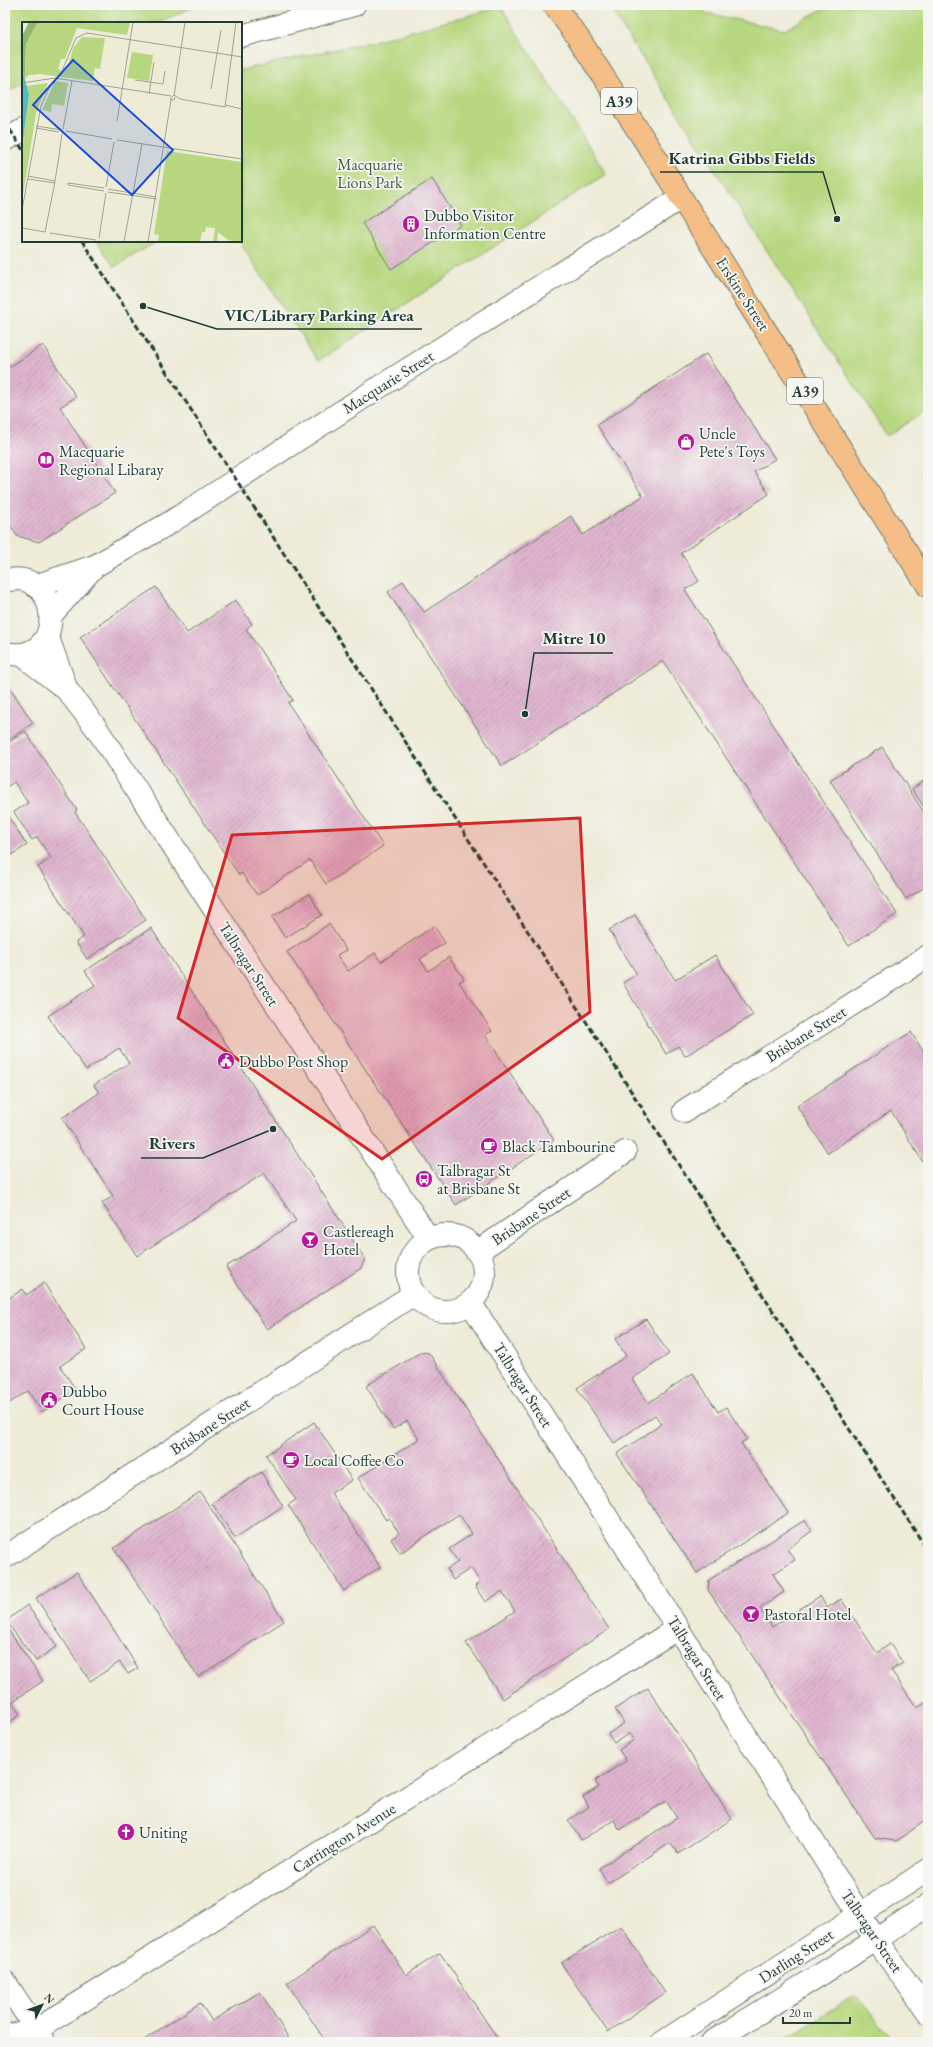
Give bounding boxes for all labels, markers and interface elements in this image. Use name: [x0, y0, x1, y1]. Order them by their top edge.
inset map: [22, 22, 242, 242]
road number: A39: [601, 88, 637, 114]
callout: Katrina Gibbs Fields: [660, 143, 823, 172]
text: Katrina Gibbs Fields: [669, 147, 815, 169]
park label: Macquarie Lions Park: [337, 154, 403, 193]
place label: Dubbo Visitor Information Centre: [424, 205, 546, 244]
building icon: Dubbo Visitor Information Centre: [401, 214, 421, 234]
street label: Erskine Street: [711, 253, 775, 335]
callout: VIC/Library Parking Area: [217, 300, 422, 329]
text: VIC/Library Parking Area: [224, 304, 414, 326]
street label: Macquarie Street: [338, 346, 438, 418]
road number: A39: [787, 378, 823, 404]
place label: Uncle Pete's Toys: [699, 423, 765, 462]
shop icon: Uncle Pete's Toys: [676, 432, 696, 452]
place label: Macquarie Regional Libaray: [59, 441, 164, 480]
library icon: Macquarie Regional Libaray: [36, 450, 56, 470]
callout: Mitre 10: [534, 624, 613, 653]
text: Mitre 10: [543, 627, 605, 649]
street label: Talbragar Street: [214, 918, 284, 1010]
street label: Brisbane Street: [762, 1001, 850, 1067]
public building icon: Dubbo Post Shop: [216, 1051, 236, 1071]
place label: Dubbo Post Shop: [239, 1051, 348, 1072]
callout: Rivers: [141, 1129, 203, 1158]
text: Rivers: [149, 1132, 195, 1154]
cafe icon: Black Tambourine: [479, 1136, 499, 1156]
place label: Black Tambourine: [502, 1136, 615, 1157]
place label: Talbragar St at Brisbane St: [437, 1160, 520, 1199]
bus stop icon: Talbragar St at Brisbane St: [414, 1169, 434, 1189]
street label: Brisbane Street: [487, 1182, 575, 1250]
place label: Castlereagh Hotel: [323, 1221, 394, 1260]
bar icon: Castlereagh Hotel: [300, 1230, 320, 1250]
street label: Talbragar Street: [489, 1339, 557, 1431]
place label: Dubbo Court House: [62, 1381, 144, 1420]
public building icon: Dubbo Court House: [39, 1390, 59, 1410]
street label: Brisbane Street: [166, 1392, 254, 1460]
cafe icon: Local Coffee Co: [281, 1450, 301, 1470]
place label: Local Coffee Co: [304, 1450, 404, 1471]
bar icon: Pastoral Hotel: [741, 1604, 761, 1624]
place label: Pastoral Hotel: [764, 1604, 851, 1625]
street label: Talbragar Street: [663, 1612, 731, 1704]
street label: Carrington Avenue: [288, 1798, 400, 1878]
church icon: Uniting: [116, 1822, 136, 1842]
place label: Uniting: [139, 1822, 189, 1843]
street label: Talbragar Street: [836, 1885, 908, 1977]
street label: Darling Street: [755, 1924, 837, 1988]
north arrow: [22, 1985, 62, 2025]
text: N: [41, 1990, 58, 2006]
scale bar: [783, 1999, 850, 2025]
text: 20 m: [789, 2005, 813, 2021]

